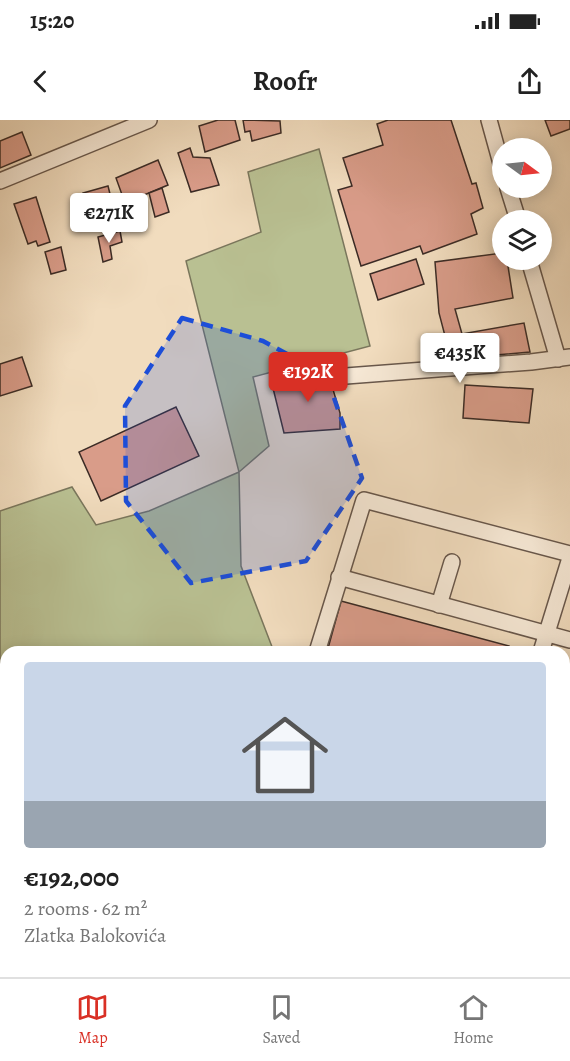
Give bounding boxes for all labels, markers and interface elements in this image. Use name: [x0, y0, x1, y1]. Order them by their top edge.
text: 15:20: [30, 6, 74, 36]
text: Roofr: [253, 63, 317, 99]
icon: back: [24, 65, 57, 98]
icon: share: [513, 65, 546, 98]
north arrow: [492, 138, 552, 198]
map controls: [492, 138, 552, 270]
pin: €271K: [67, 193, 151, 244]
text: €271K: [84, 199, 134, 226]
button: layers: [492, 210, 552, 270]
pin: €435K: [418, 333, 502, 384]
text: €435K: [434, 339, 486, 366]
pin: €192K: [266, 352, 350, 403]
text: €192K: [283, 358, 333, 385]
icon: home: [231, 701, 339, 809]
text: €192,000: [24, 860, 119, 895]
text: 2 rooms · 62 m²: [24, 895, 147, 922]
text: Zlatka Balokovića: [24, 922, 166, 949]
tab: Map: [76, 991, 109, 1049]
tab: Saved: [262, 991, 300, 1049]
tab: Home: [453, 991, 494, 1049]

